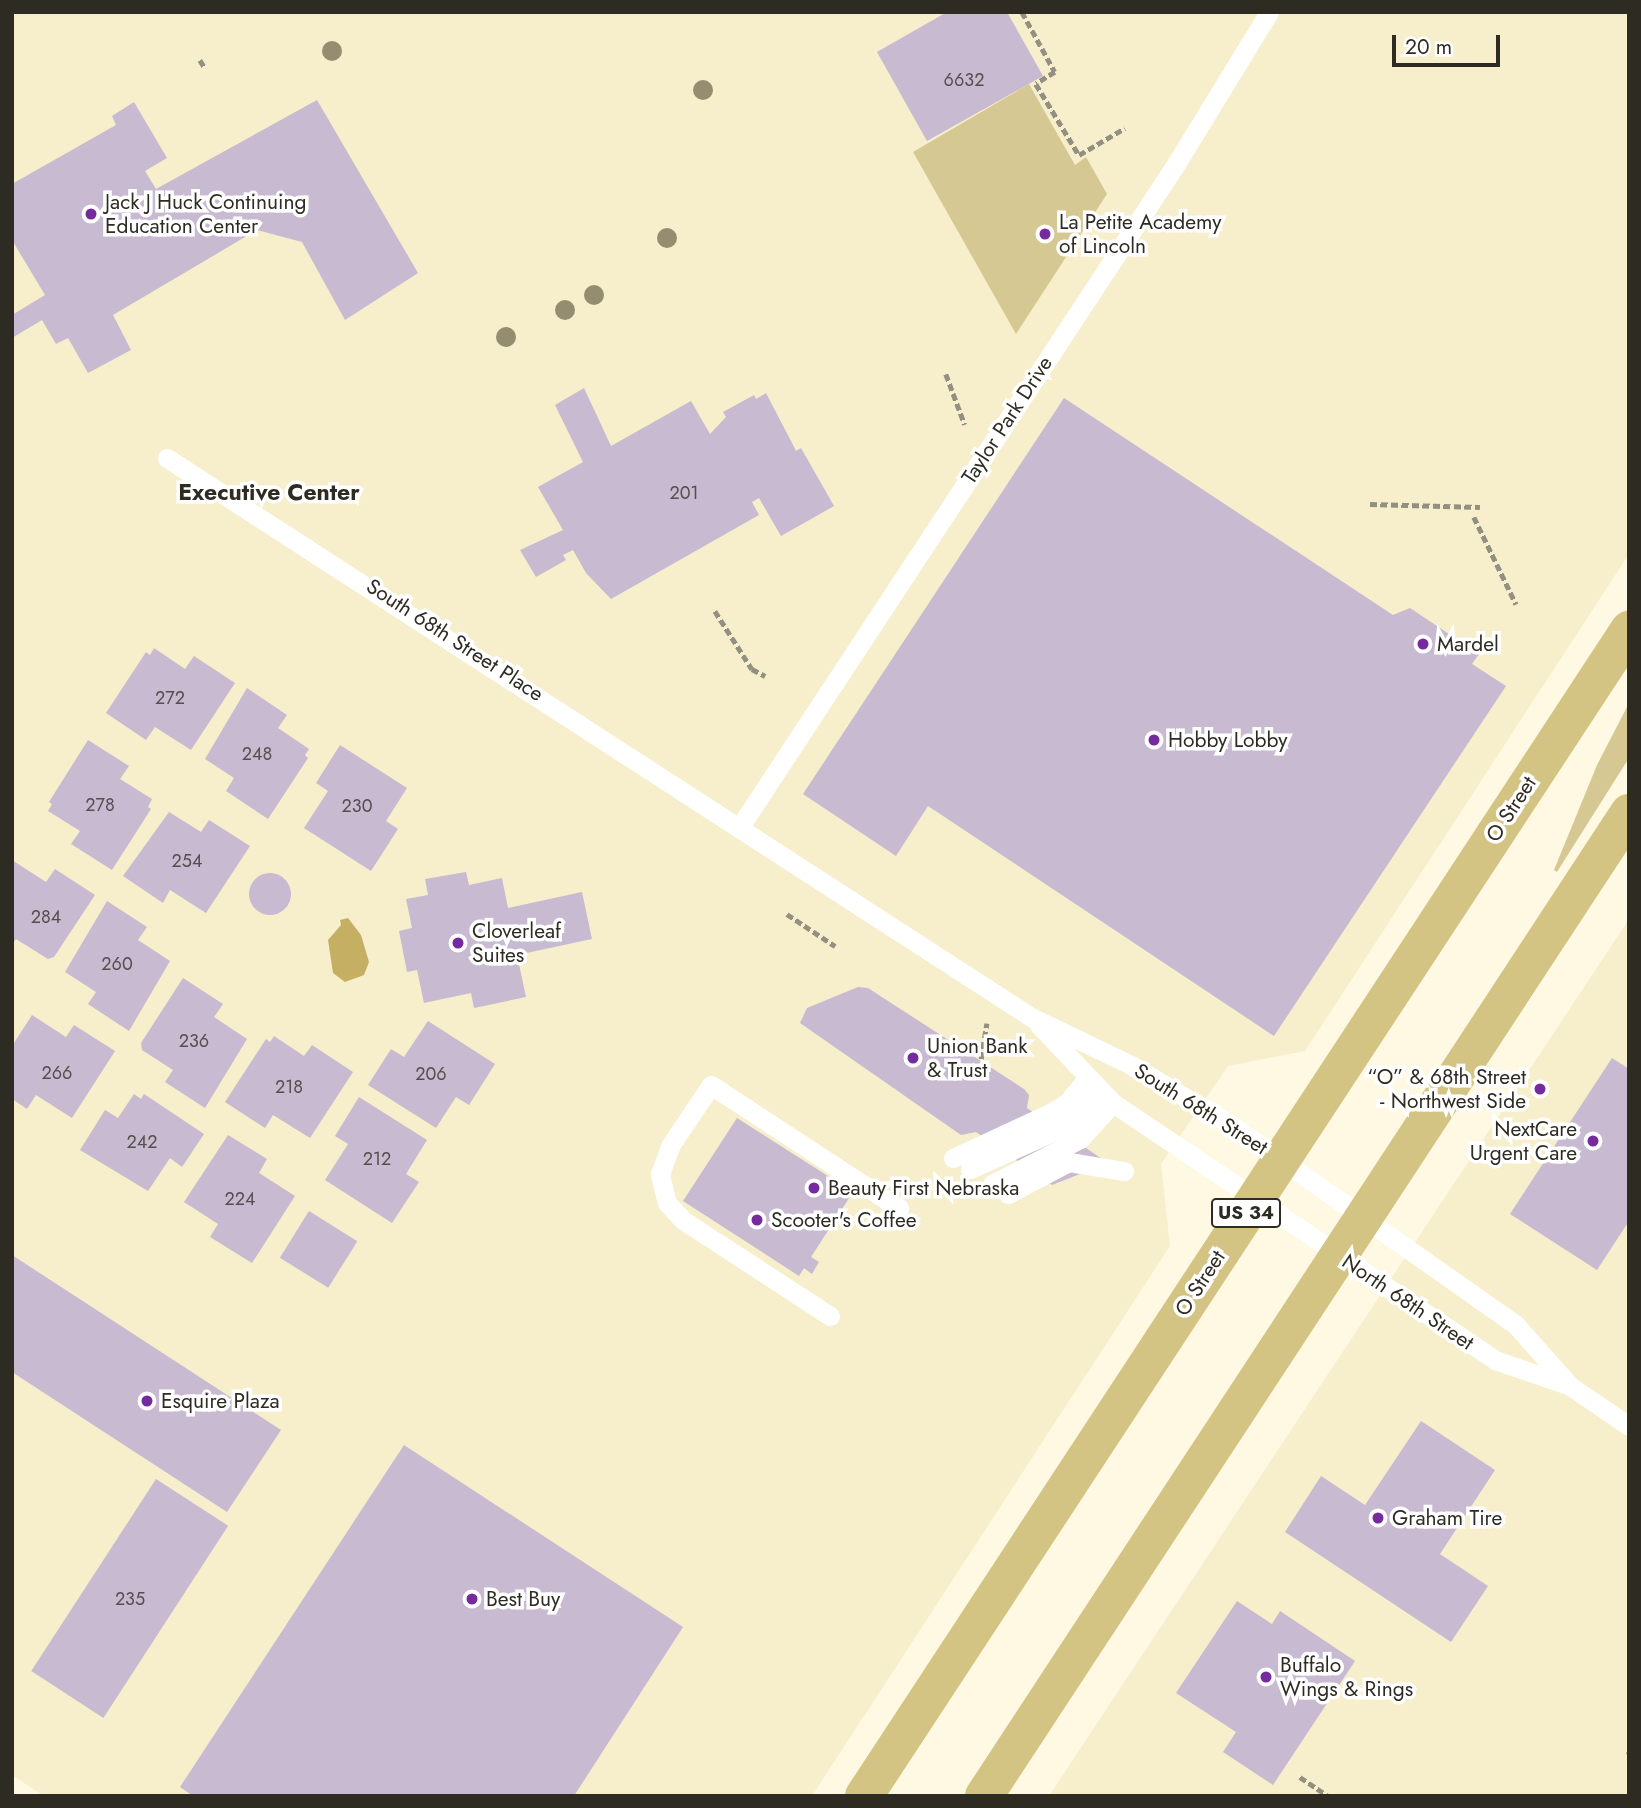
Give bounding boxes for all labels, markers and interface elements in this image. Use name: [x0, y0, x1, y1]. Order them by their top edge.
scale bar: [1396, 21, 1504, 65]
text: 20 m: [1405, 32, 1452, 62]
house number: 6632: [944, 69, 984, 91]
place label: Jack J Huck Continuing Education Center: [105, 189, 307, 239]
marker: Jack J Huck Continuing Education Center: [83, 206, 99, 222]
place label: La Petite Academy of Lincoln: [1059, 209, 1221, 259]
marker: La Petite Academy of Lincoln: [1037, 226, 1053, 242]
street label: Taylor Park Drive: [956, 351, 1058, 489]
district label: Executive Center: [178, 478, 360, 506]
house number: 201: [669, 482, 699, 504]
street label: South 68th Street Place: [362, 573, 548, 707]
place label: Mardel: [1437, 631, 1499, 657]
marker: Mardel: [1415, 636, 1431, 652]
house number: 272: [155, 687, 185, 709]
place label: Hobby Lobby: [1168, 727, 1287, 753]
marker: Hobby Lobby: [1146, 732, 1162, 748]
house number: 248: [242, 743, 272, 765]
street label: O Street: [1481, 772, 1541, 846]
house number: 278: [85, 794, 115, 816]
house number: 230: [342, 795, 372, 817]
house number: 254: [172, 850, 202, 872]
house number: 284: [31, 906, 61, 928]
place label: Cloverleaf Suites: [472, 918, 561, 968]
marker: Cloverleaf Suites: [450, 935, 466, 951]
house number: 260: [101, 953, 133, 975]
house number: 236: [179, 1030, 209, 1052]
place label: Union Bank & Trust: [927, 1033, 1028, 1083]
marker: Union Bank & Trust: [905, 1050, 921, 1066]
street label: South 68th Street: [1130, 1058, 1272, 1160]
house number: 266: [42, 1062, 72, 1084]
house number: 206: [415, 1063, 447, 1085]
place label: “O” & 68th Street - Northwest Side: [1367, 1064, 1526, 1114]
house number: 218: [275, 1076, 303, 1098]
marker: “O” & 68th Street - Northwest Side: [1532, 1081, 1548, 1097]
place label: NextCare Urgent Care: [1470, 1116, 1577, 1166]
house number: 242: [127, 1131, 157, 1153]
marker: NextCare Urgent Care: [1583, 1131, 1603, 1151]
house number: 212: [363, 1148, 391, 1170]
place label: Beauty First Nebraska: [828, 1175, 1019, 1201]
marker: Beauty First Nebraska: [806, 1180, 822, 1196]
house number: 224: [225, 1188, 255, 1210]
road number: US 34: [1211, 1198, 1281, 1228]
place label: Scooter's Coffee: [771, 1207, 917, 1233]
marker: Scooter's Coffee: [749, 1212, 765, 1228]
street label: O Street: [1170, 1246, 1230, 1320]
street label: North 68th Street: [1337, 1249, 1479, 1355]
place label: Esquire Plaza: [161, 1388, 280, 1414]
marker: Esquire Plaza: [139, 1393, 155, 1409]
place label: Graham Tire: [1392, 1505, 1502, 1531]
marker: Graham Tire: [1370, 1510, 1386, 1526]
place label: Best Buy: [486, 1586, 560, 1612]
house number: 235: [115, 1588, 145, 1610]
marker: Best Buy: [464, 1591, 480, 1607]
place label: Buffalo Wings & Rings: [1280, 1652, 1413, 1702]
marker: Buffalo Wings & Rings: [1258, 1669, 1274, 1685]

